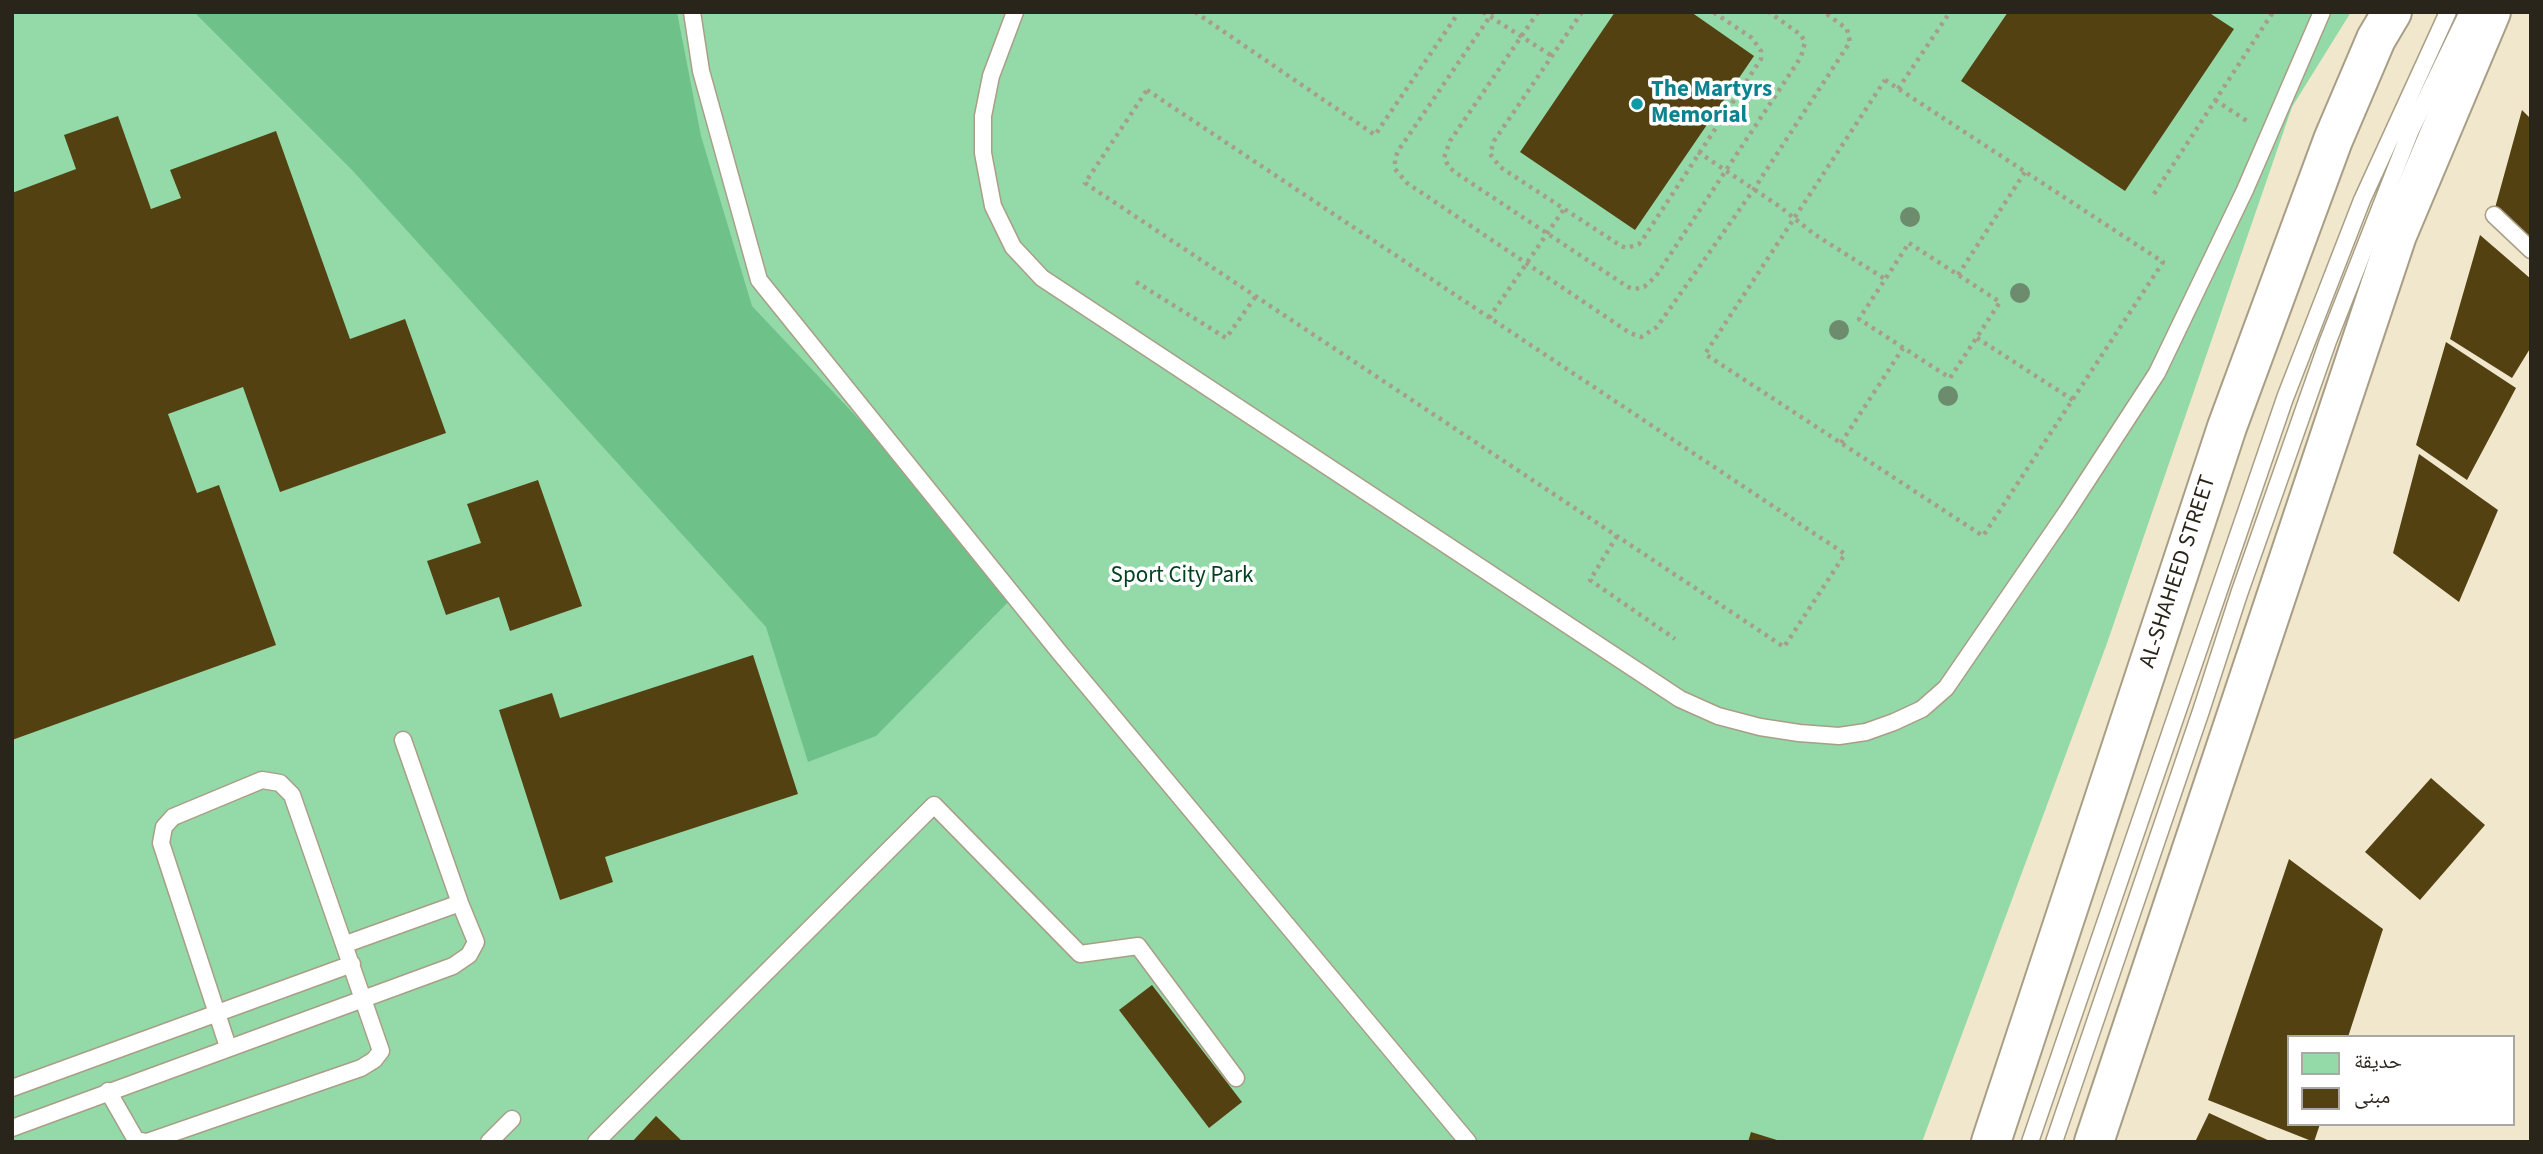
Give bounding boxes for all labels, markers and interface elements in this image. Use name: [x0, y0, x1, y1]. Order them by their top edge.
place label: The Martyrs Memorial: [1651, 77, 1772, 131]
marker: The Martyrs Memorial: [1629, 96, 1645, 112]
street label: AL-SHAHEED STREET: [2135, 472, 2223, 672]
park label: Sport City Park: [1111, 563, 1253, 591]
legend: [2288, 1035, 2515, 1126]
text: حديقة: [2354, 1046, 2402, 1076]
text: مبنى: [2354, 1081, 2390, 1111]

